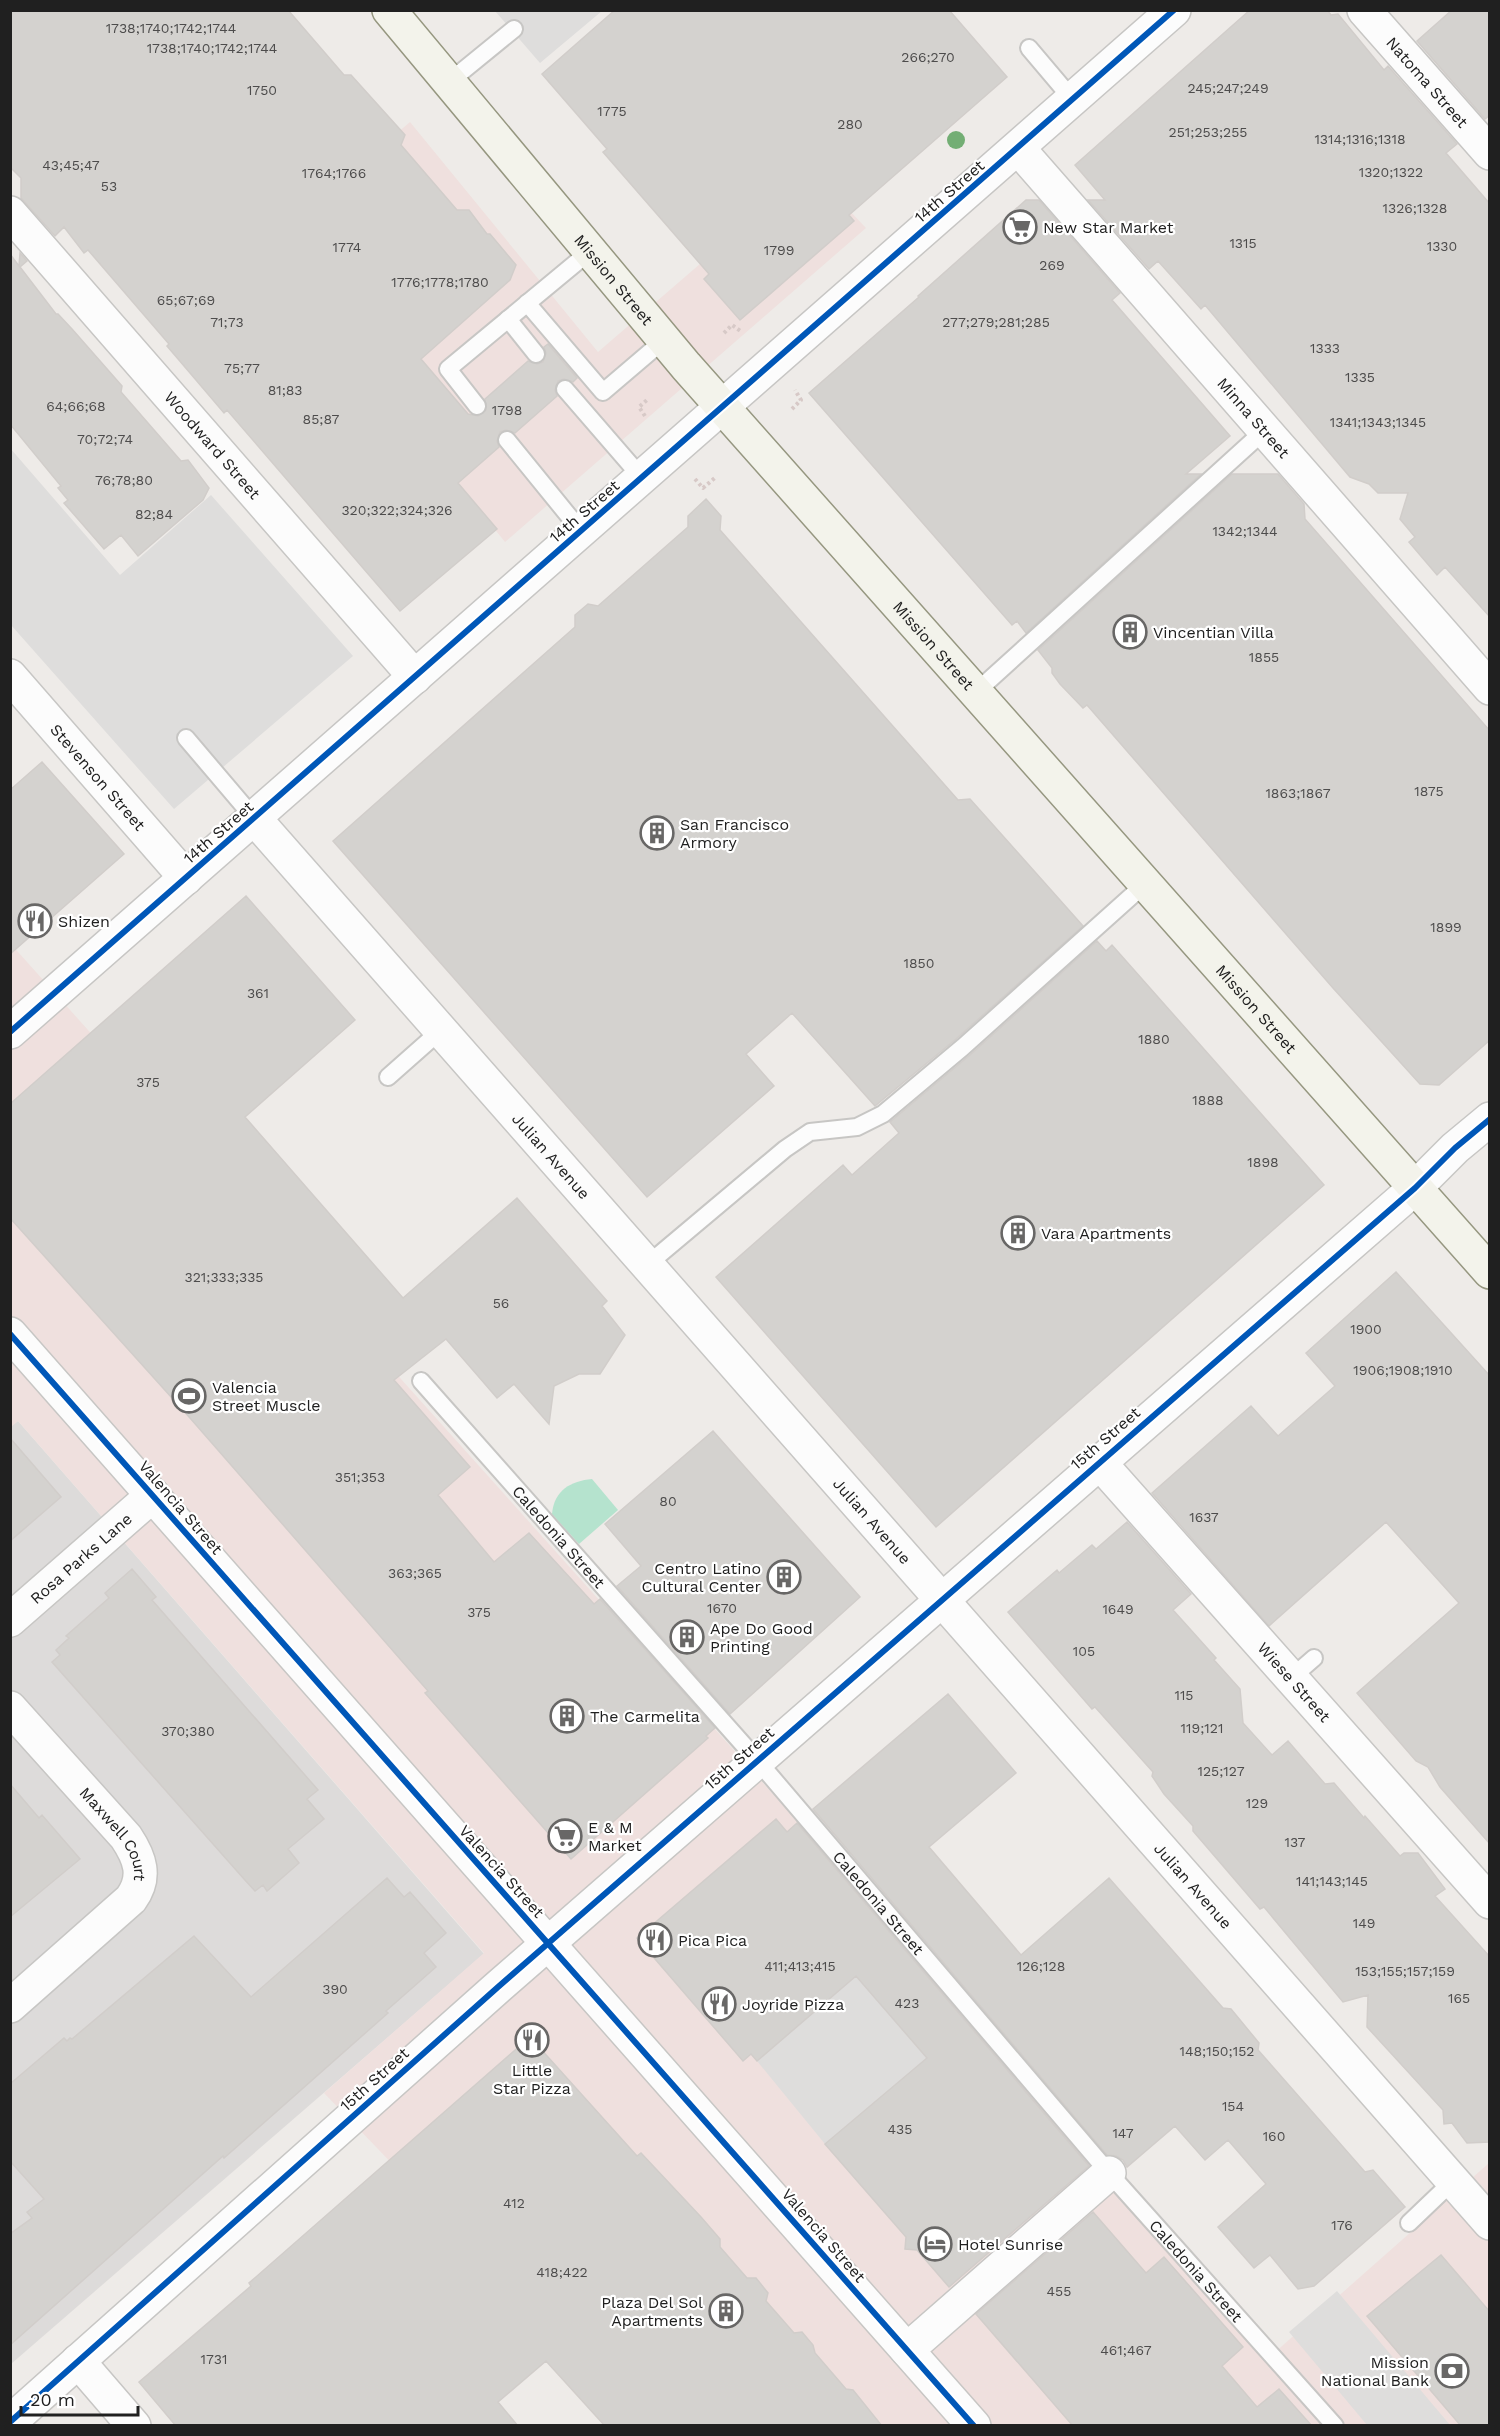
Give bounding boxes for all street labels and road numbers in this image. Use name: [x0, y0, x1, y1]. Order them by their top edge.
street label: Natoma Street: [1382, 33, 1472, 132]
street label: 14th Street: [911, 156, 988, 227]
street label: Mission Street: [570, 231, 657, 329]
street label: Minna Street: [1213, 374, 1294, 462]
street label: Woodward Street: [160, 388, 264, 503]
street label: 14th Street: [546, 476, 623, 547]
street label: Mission Street: [889, 597, 978, 694]
street label: Stevenson Street: [46, 720, 149, 835]
street label: 14th Street: [180, 797, 257, 868]
street label: Mission Street: [1212, 961, 1301, 1058]
street label: Julian Avenue: [508, 1109, 594, 1203]
street label: 15th Street: [1067, 1403, 1144, 1474]
street label: Valencia Street: [135, 1457, 227, 1558]
street label: Julian Avenue: [829, 1474, 915, 1568]
street label: Caledonia Street: [508, 1482, 609, 1592]
street label: Rosa Parks Lane: [26, 1509, 136, 1608]
street label: Wiese Street: [1254, 1638, 1335, 1726]
street label: 15th Street: [701, 1723, 778, 1794]
street label: Maxwell Court: [76, 1783, 149, 1882]
street label: Valencia Street: [455, 1821, 548, 1922]
street label: Julian Avenue: [1150, 1839, 1236, 1933]
street label: Caledonia Street: [829, 1847, 928, 1959]
street label: 15th Street: [336, 2043, 413, 2115]
street label: Valencia Street: [778, 2185, 870, 2286]
street label: Caledonia Street: [1145, 2216, 1247, 2326]

